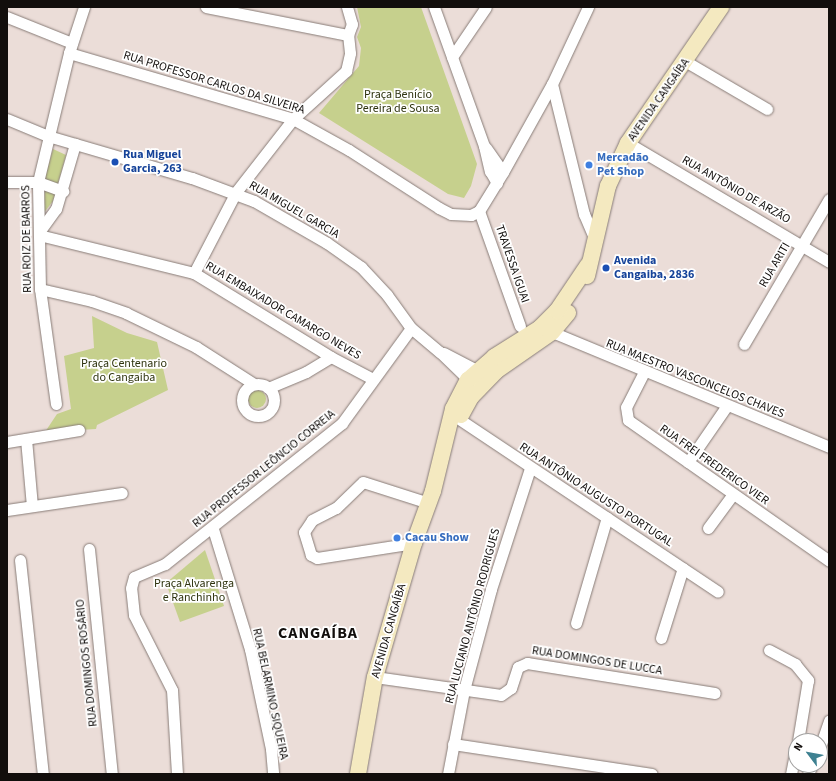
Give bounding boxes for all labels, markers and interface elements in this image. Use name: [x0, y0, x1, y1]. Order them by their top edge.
street label: RUA PROFESSOR CARLOS DA SILVEIRA: [121, 48, 307, 118]
street label: AVENIDA CANGAÍBA: [625, 56, 693, 144]
park label: Praça Benício Pereira de Sousa: [356, 88, 440, 116]
place label: Rua Miguel Garcia, 263: [123, 148, 182, 176]
place label: Mercadão Pet Shop: [597, 151, 649, 179]
street label: RUA ANTÔNIO DE ARZÃO: [679, 153, 793, 227]
marker: Rua Miguel Garcia, 263: [110, 157, 120, 167]
marker: Mercadão Pet Shop: [584, 160, 594, 170]
street label: RUA MIGUEL GARCIA: [246, 178, 342, 242]
street label: RUA ROIZ DE BARROS: [19, 185, 35, 293]
street label: TRAVESSA IGUAI: [492, 223, 532, 305]
street label: RUA ARITI: [756, 240, 794, 290]
place label: Avenida Cangaiba, 2836: [614, 254, 694, 282]
street label: RUA EMBAIXADOR CAMARGO NEVES: [203, 259, 363, 363]
marker: Avenida Cangaiba, 2836: [601, 263, 611, 273]
street label: RUA MAESTRO VASCONCELOS CHAVES: [604, 337, 786, 421]
park label: Praça Centenario do Cangaiba: [81, 357, 167, 385]
street label: RUA PROFESSOR LEÔNCIO CORREIA: [190, 407, 338, 531]
street label: RUA FREI FREDERICO VIER: [657, 422, 771, 508]
street label: RUA ANTÔNIO AUGUSTO PORTUGAL: [517, 440, 675, 550]
street label: RUA LUCIANO ANTÔNIO RODRIGUES: [443, 527, 503, 705]
place label: Cacau Show: [405, 531, 469, 545]
marker: Cacau Show: [392, 533, 402, 543]
park label: Praça Alvarenga e Ranchinho: [154, 577, 234, 605]
street label: AVENIDA CANGAÍBA: [369, 582, 409, 680]
street label: RUA DOMINGOS ROSÁRIO: [73, 599, 101, 727]
district label: CANGAÍBA: [278, 623, 358, 643]
street label: RUA BELARMINO SIQUEIRA: [249, 627, 291, 761]
street label: RUA DOMINGOS DE LUCCA: [531, 644, 663, 678]
north arrow: [788, 733, 828, 773]
text: N: [790, 740, 807, 754]

